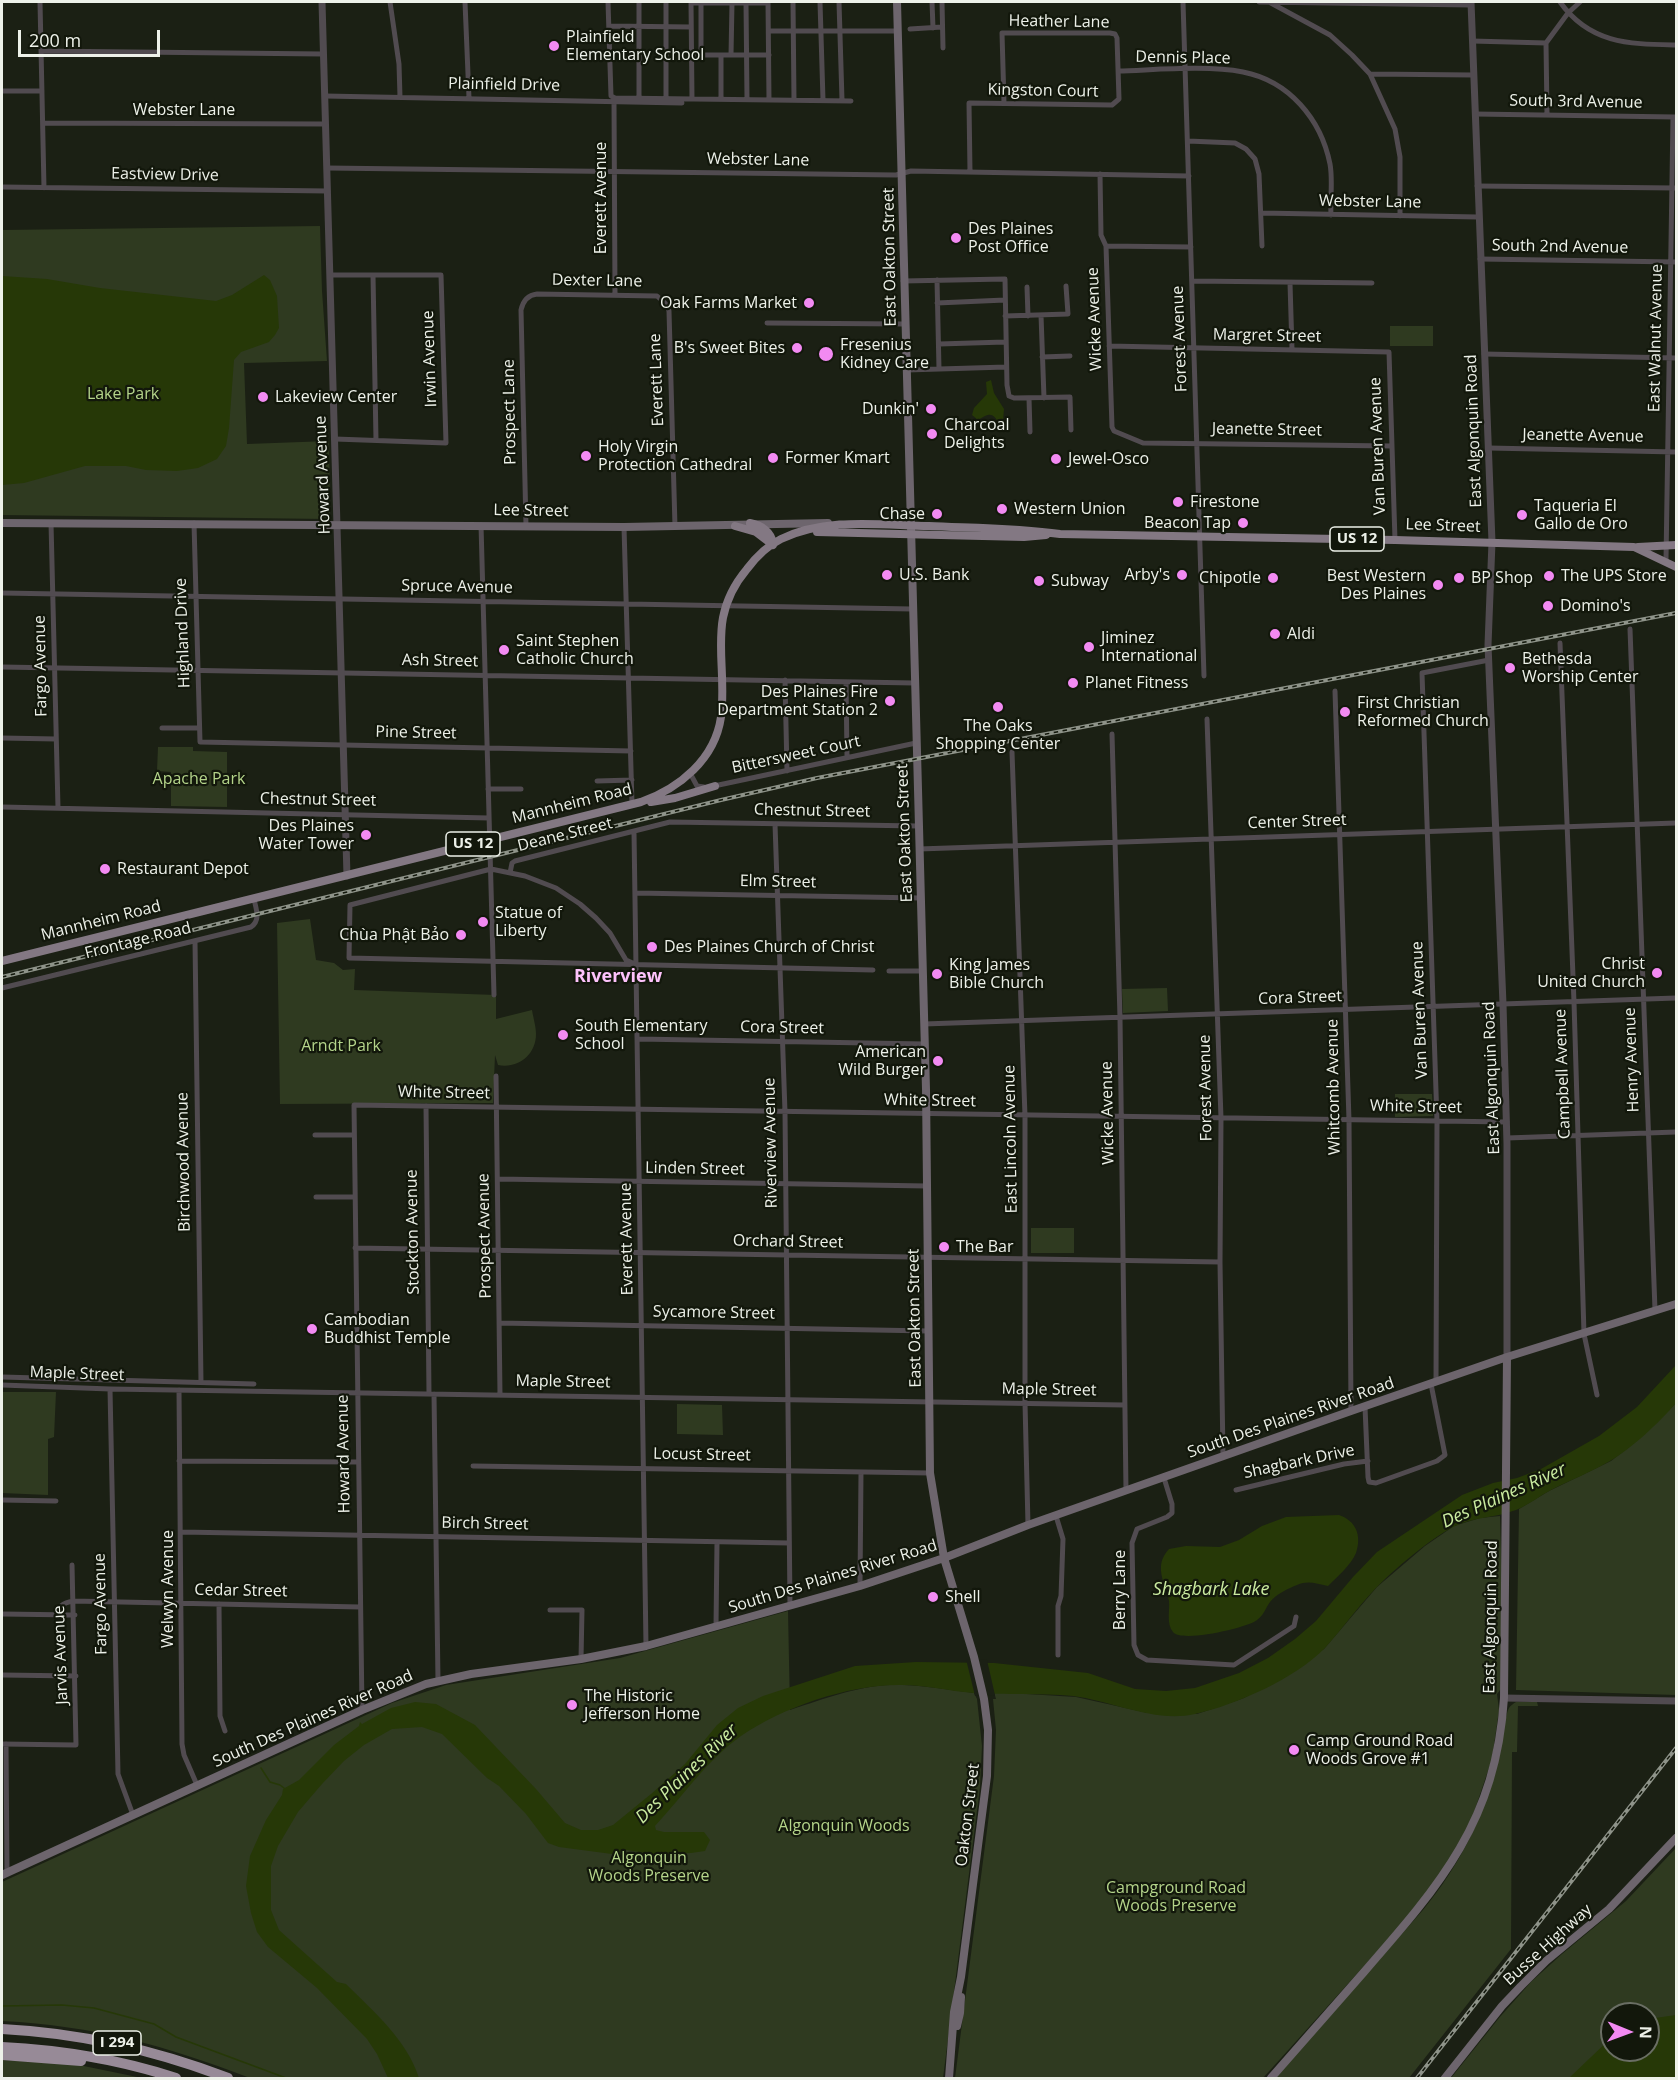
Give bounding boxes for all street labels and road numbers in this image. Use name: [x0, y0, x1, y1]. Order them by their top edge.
street label: Heather Lane: [1008, 12, 1110, 32]
street label: Dennis Place: [1135, 48, 1231, 68]
street label: Plainfield Drive: [448, 74, 560, 96]
street label: Kingston Court: [987, 80, 1099, 102]
street label: South 3rd Avenue: [1509, 91, 1643, 113]
street label: Webster Lane: [133, 100, 235, 120]
street label: Everett Avenue: [591, 142, 611, 254]
street label: Webster Lane: [707, 150, 809, 170]
street label: Eastview Drive: [111, 164, 219, 186]
street label: East Oakton Street: [879, 187, 901, 327]
street label: Webster Lane: [1319, 192, 1421, 212]
street label: South 2nd Avenue: [1492, 236, 1628, 258]
street label: East Walnut Avenue: [1645, 264, 1667, 412]
street label: Wicke Avenue: [1084, 267, 1106, 371]
street label: Dexter Lane: [552, 271, 642, 291]
street label: Forest Avenue: [1169, 285, 1191, 393]
street label: Irwin Avenue: [419, 310, 441, 408]
street label: Margret Street: [1213, 325, 1321, 347]
street label: Everett Lane: [646, 333, 668, 427]
street label: East Algonquin Road: [1462, 354, 1486, 508]
street label: Prospect Lane: [499, 359, 521, 465]
street label: Van Buren Avenue: [1366, 377, 1390, 515]
street label: Howard Avenue: [311, 415, 335, 535]
street label: Jeanette Street: [1212, 419, 1322, 441]
street label: Jeanette Avenue: [1522, 425, 1644, 447]
street label: Lee Street: [493, 501, 569, 521]
street label: Lee Street: [1405, 515, 1481, 537]
road number: US 12: [1330, 527, 1384, 551]
street label: Spruce Avenue: [401, 576, 513, 598]
street label: Highland Drive: [171, 578, 195, 688]
street label: Fargo Avenue: [31, 615, 51, 717]
street label: Ash Street: [402, 651, 478, 671]
street label: Pine Street: [375, 723, 457, 743]
street label: Bittersweet Court: [730, 732, 862, 778]
street label: East Oakton Street: [893, 763, 917, 903]
street label: Mannheim Road: [510, 780, 634, 828]
street label: Chestnut Street: [260, 789, 376, 811]
street label: Chestnut Street: [754, 800, 870, 822]
street label: Center Street: [1247, 811, 1347, 833]
street label: Deane Street: [516, 814, 614, 856]
road number: US 12: [446, 832, 500, 856]
street label: Elm Street: [740, 872, 816, 892]
street label: Mannheim Road: [39, 897, 163, 945]
street label: Frontage Road: [83, 919, 193, 963]
street label: Van Buren Avenue: [1408, 941, 1432, 1079]
street label: Cora Street: [1258, 987, 1342, 1009]
street label: East Algonquin Road: [1480, 1001, 1504, 1155]
street label: Henry Avenue: [1621, 1007, 1643, 1113]
street label: Campbell Avenue: [1551, 1009, 1575, 1139]
street label: Cora Street: [740, 1018, 824, 1038]
street label: Whitcomb Avenue: [1323, 1019, 1345, 1155]
street label: Forest Avenue: [1195, 1035, 1217, 1141]
street label: Wicke Avenue: [1097, 1061, 1119, 1165]
street label: East Lincoln Avenue: [1000, 1065, 1022, 1213]
street label: Riverview Avenue: [760, 1077, 782, 1209]
street label: White Street: [398, 1083, 490, 1103]
street label: White Street: [884, 1091, 976, 1111]
street label: Birchwood Avenue: [173, 1092, 195, 1232]
street label: White Street: [1370, 1097, 1462, 1117]
street label: Linden Street: [645, 1159, 745, 1179]
street label: Stockton Avenue: [402, 1169, 424, 1295]
street label: Prospect Avenue: [474, 1173, 496, 1299]
street label: Everett Avenue: [616, 1183, 638, 1295]
street label: Orchard Street: [733, 1231, 843, 1253]
street label: East Oakton Street: [904, 1248, 926, 1388]
street label: Sycamore Street: [653, 1302, 775, 1324]
street label: Maple Street: [29, 1363, 125, 1385]
street label: Maple Street: [515, 1372, 611, 1392]
street label: South Des Plaines River Road: [1185, 1374, 1397, 1462]
street label: Maple Street: [1001, 1380, 1097, 1400]
street label: Howard Avenue: [333, 1394, 355, 1514]
street label: Shagbark Drive: [1242, 1441, 1356, 1483]
street label: Locust Street: [653, 1445, 751, 1465]
street label: Birch Street: [441, 1514, 529, 1534]
street label: Welwyn Avenue: [158, 1530, 178, 1648]
street label: South Des Plaines River Road: [726, 1536, 940, 1618]
street label: East Algonquin Road: [1480, 1540, 1502, 1694]
street label: Berry Lane: [1110, 1550, 1130, 1630]
street label: Fargo Avenue: [91, 1553, 111, 1655]
street label: Cedar Street: [194, 1581, 288, 1601]
street label: Jarvis Avenue: [50, 1605, 72, 1705]
street label: South Des Plaines River Road: [210, 1666, 416, 1772]
street label: Oakton Street: [952, 1762, 984, 1868]
street label: Busse Highway: [1500, 1900, 1596, 1990]
road number: I 294: [93, 2031, 141, 2055]

